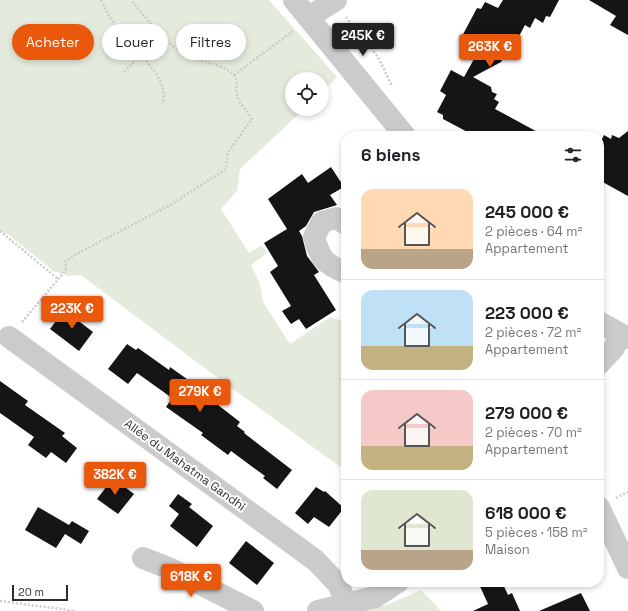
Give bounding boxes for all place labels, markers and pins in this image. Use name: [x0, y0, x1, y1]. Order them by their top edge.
pin: 245K €: [330, 23, 396, 57]
pin: 263K €: [457, 34, 523, 68]
pin: 223K €: [39, 296, 105, 330]
pin: 279K €: [167, 379, 233, 413]
pin: 382K €: [82, 462, 148, 496]
pin: 618K €: [158, 564, 224, 598]

